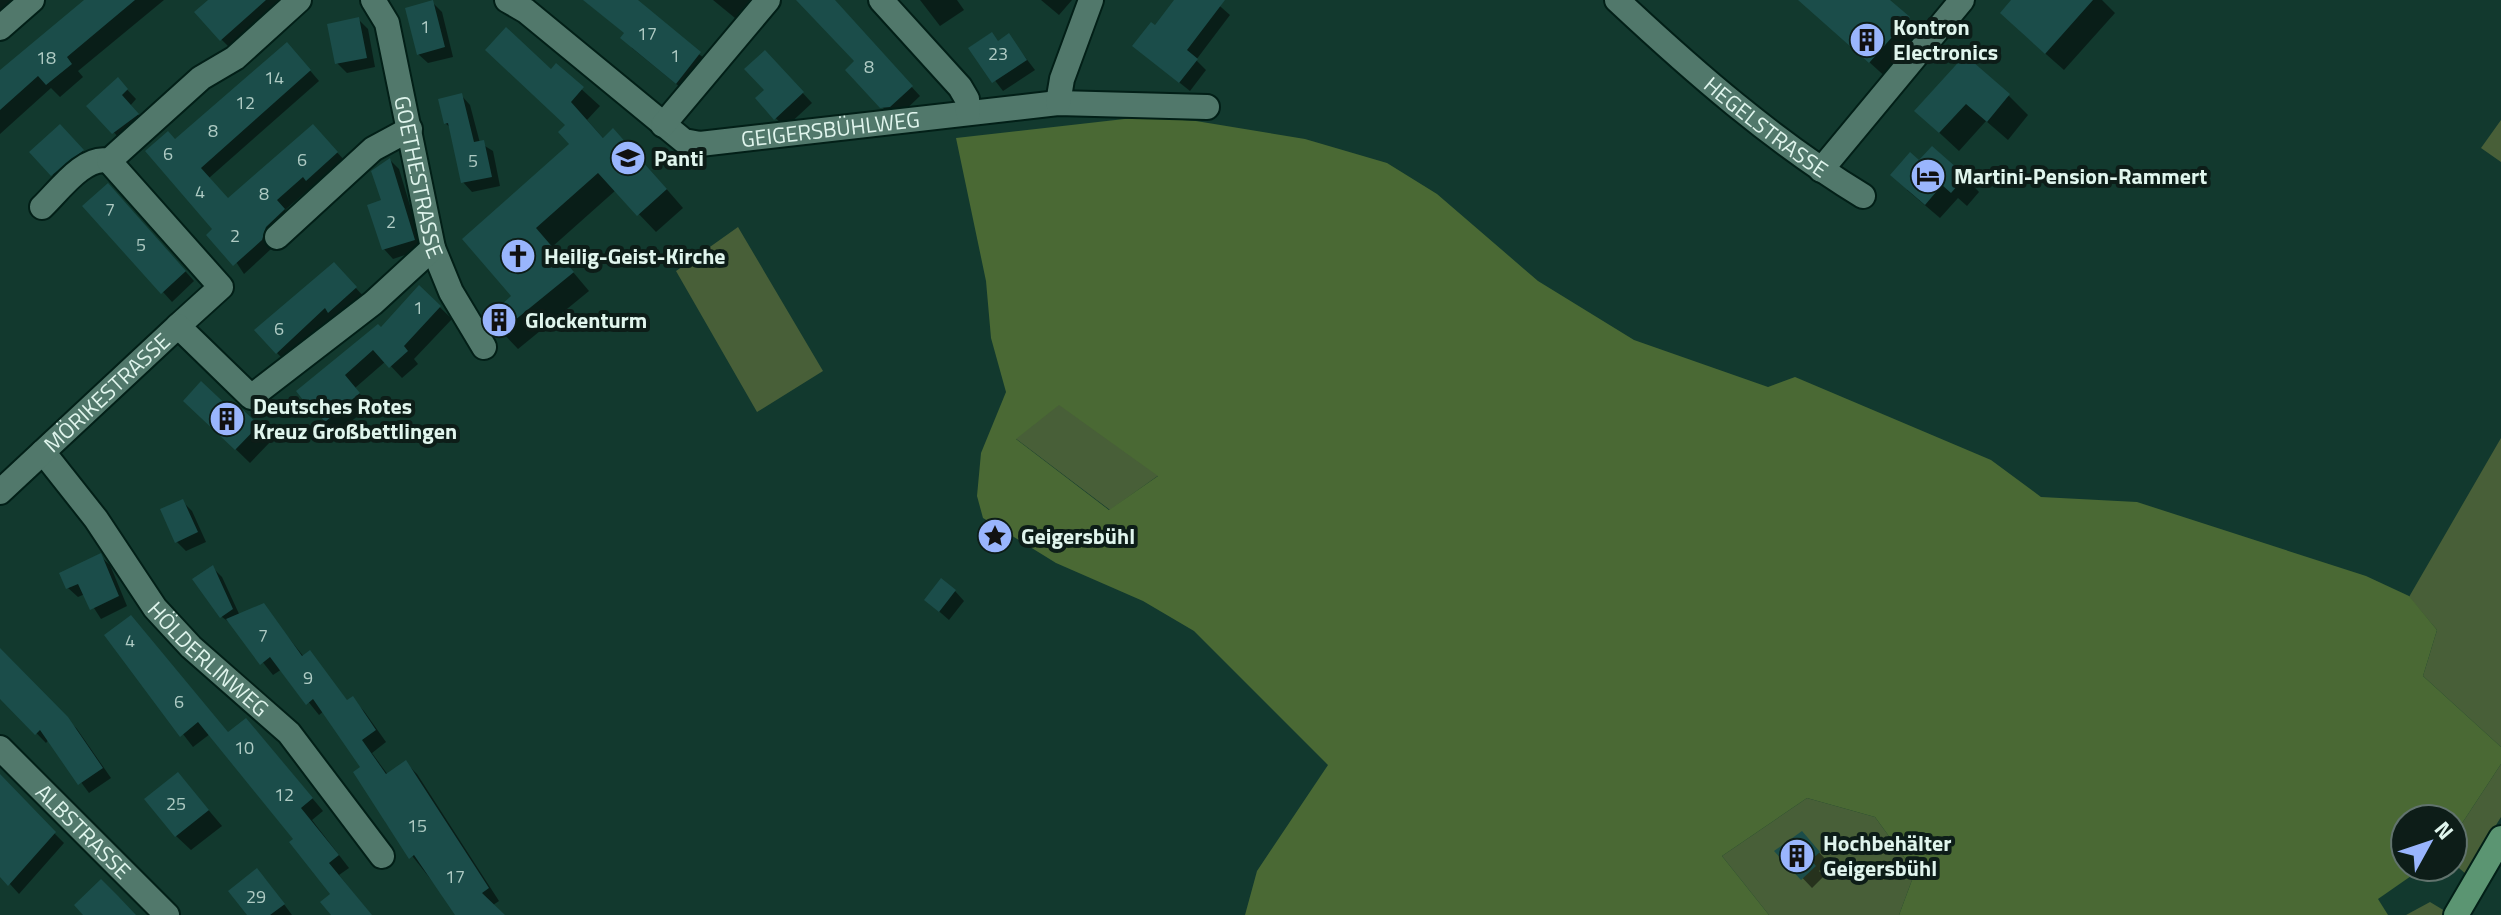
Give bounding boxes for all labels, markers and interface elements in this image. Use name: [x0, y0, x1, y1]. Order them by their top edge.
place label: Kontron Electronics: [1893, 10, 1998, 69]
house number: 1: [420, 13, 430, 40]
house number: 17: [637, 20, 657, 47]
building icon: Kontron Electronics: [1848, 21, 1886, 59]
house number: 23: [988, 40, 1008, 67]
house number: 1: [670, 42, 680, 69]
house number: 18: [36, 44, 56, 71]
house number: 8: [864, 53, 874, 80]
house number: 14: [264, 64, 284, 91]
street label: HEGELSTRASSE: [1696, 68, 1835, 186]
house number: 12: [235, 89, 255, 116]
street label: GOETHESTRASSE: [385, 93, 452, 264]
street label: GEIGERSBÜHLWEG: [739, 102, 921, 156]
house number: 8: [208, 117, 218, 144]
school or university icon: Panti: [609, 139, 647, 177]
house number: 6: [163, 140, 173, 167]
place label: Panti: [654, 141, 704, 175]
house number: 6: [297, 146, 307, 173]
house number: 5: [468, 147, 478, 174]
hotel icon: Martini-Pension-Rammert: [1909, 157, 1947, 195]
place label: Martini-Pension-Rammert: [1954, 159, 2207, 193]
house number: 4: [195, 178, 205, 205]
house number: 8: [259, 180, 269, 207]
house number: 7: [105, 196, 115, 223]
house number: 2: [386, 208, 396, 235]
house number: 2: [230, 222, 240, 249]
house number: 5: [136, 231, 146, 258]
church icon: Heilig-Geist-Kirche: [499, 237, 537, 275]
place label: Heilig-Geist-Kirche: [544, 239, 726, 273]
house number: 1: [413, 294, 423, 321]
building icon: Glockenturm: [480, 301, 518, 339]
place label: Glockenturm: [525, 303, 647, 337]
house number: 6: [274, 315, 284, 342]
street label: MÖRIKESTRASSE: [36, 325, 178, 460]
place label: Deutsches Rotes Kreuz Großbettlingen: [253, 389, 457, 448]
building icon: Deutsches Rotes Kreuz Großbettlingen: [208, 400, 246, 438]
place icon: Geigersbühl: [976, 517, 1014, 555]
place label: Geigersbühl: [1021, 519, 1135, 553]
street label: HÖLDERLINWEG: [140, 593, 276, 725]
house number: 7: [258, 622, 268, 649]
house number: 4: [125, 627, 135, 654]
house number: 9: [303, 664, 313, 691]
house number: 6: [174, 688, 184, 715]
house number: 10: [234, 734, 254, 761]
street label: ALBSTRASSE: [28, 776, 139, 887]
house number: 12: [274, 781, 294, 808]
house number: 25: [166, 790, 186, 817]
north arrow: [2389, 803, 2469, 883]
house number: 15: [407, 812, 427, 839]
text: N: [2426, 813, 2462, 847]
place label: Hochbehälter Geigersbühl: [1823, 826, 1951, 885]
building icon: Hochbehälter Geigersbühl: [1778, 837, 1816, 875]
house number: 17: [445, 863, 465, 890]
house number: 29: [246, 883, 266, 910]

